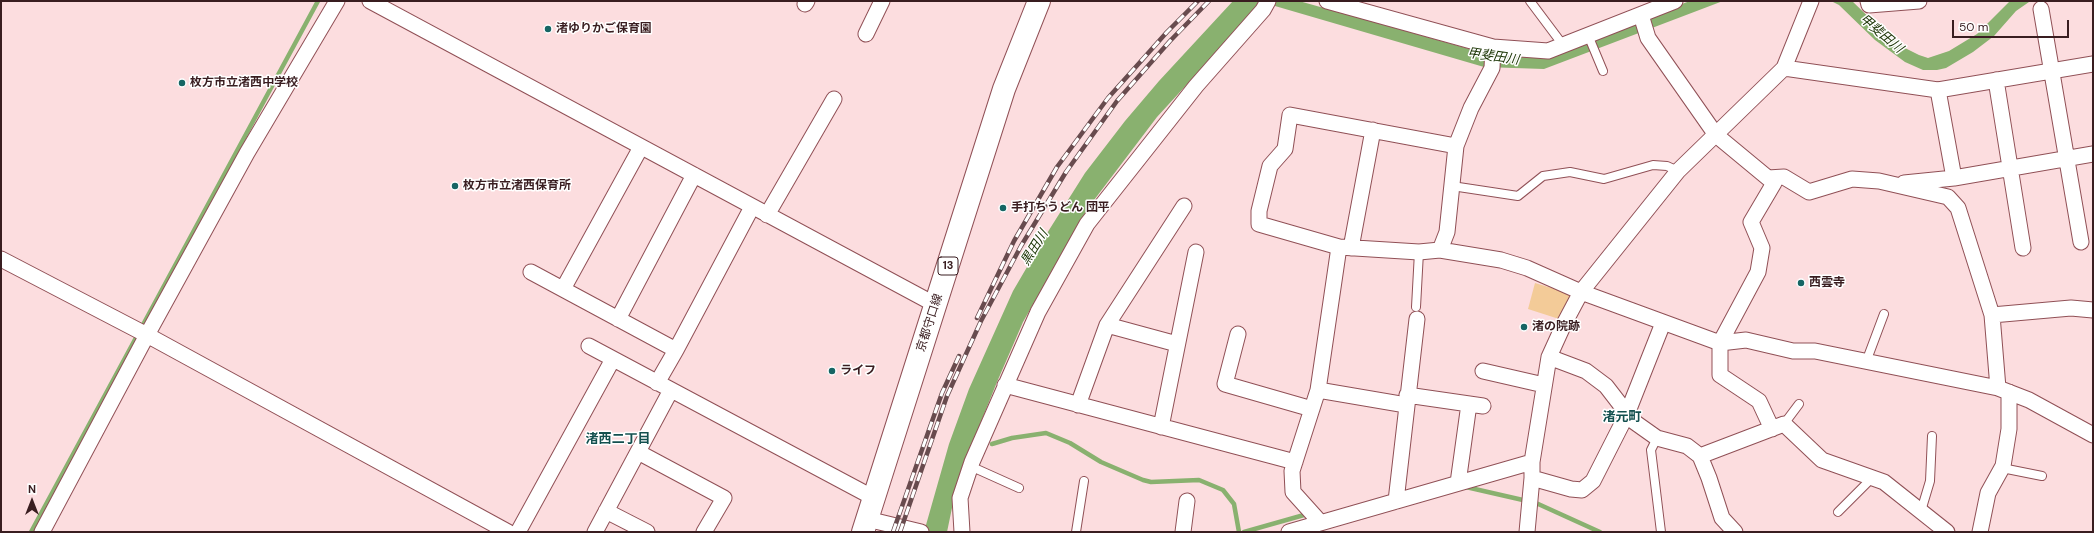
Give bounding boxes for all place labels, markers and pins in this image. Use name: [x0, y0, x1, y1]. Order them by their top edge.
place label: 渚ゆりかご保育園: [556, 22, 652, 36]
marker: 渚ゆりかご保育園: [543, 24, 553, 34]
place label: 枚方市立渚西中学校: [190, 76, 298, 90]
marker: 枚方市立渚西中学校: [177, 78, 187, 88]
place label: 枚方市立渚西保育所: [463, 179, 571, 193]
marker: 枚方市立渚西保育所: [450, 181, 460, 191]
place label: 手打ちうどん 団平: [1011, 201, 1110, 215]
marker: 手打ちうどん 団平: [998, 203, 1008, 213]
place label: 西雲寺: [1809, 276, 1845, 290]
marker: 西雲寺: [1796, 278, 1806, 288]
place label: 渚の院跡: [1532, 320, 1580, 334]
marker: 渚の院跡: [1519, 322, 1529, 332]
place label: ライフ: [840, 364, 876, 378]
marker: ライフ: [827, 366, 837, 376]

